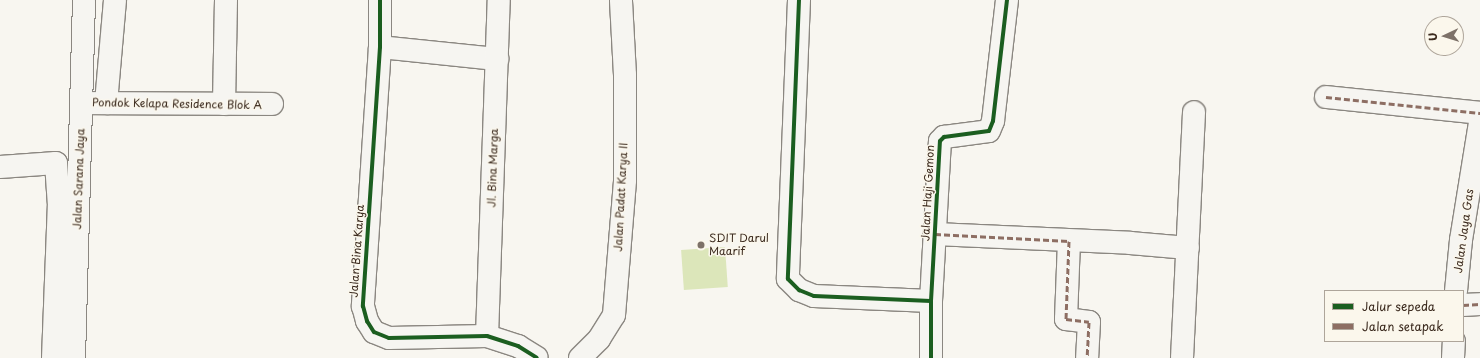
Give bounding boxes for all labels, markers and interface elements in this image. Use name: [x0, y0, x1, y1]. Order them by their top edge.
north arrow: [1424, 16, 1464, 56]
text: U: [1424, 32, 1441, 42]
street label: Pondok Kelapa Residence Blok A: [91, 96, 263, 112]
street label: Jalan Sarana Jaya: [71, 128, 87, 230]
street label: Jl. Bina Marga: [485, 128, 501, 208]
street label: Jalan Padat Karya II: [612, 141, 630, 253]
street label: Jalan Haji Gemon: [919, 145, 937, 241]
street label: Jalan Jaya Gas: [1452, 188, 1476, 274]
street label: Jalan Bina Karya: [347, 204, 367, 298]
place label: SDIT Darul Maarif: [709, 232, 769, 258]
marker: SDIT Darul Maarif: [696, 240, 706, 250]
legend: [1324, 290, 1464, 342]
text: Jalur sepeda: [1362, 297, 1435, 315]
text: Jalan setapak: [1362, 317, 1444, 335]

